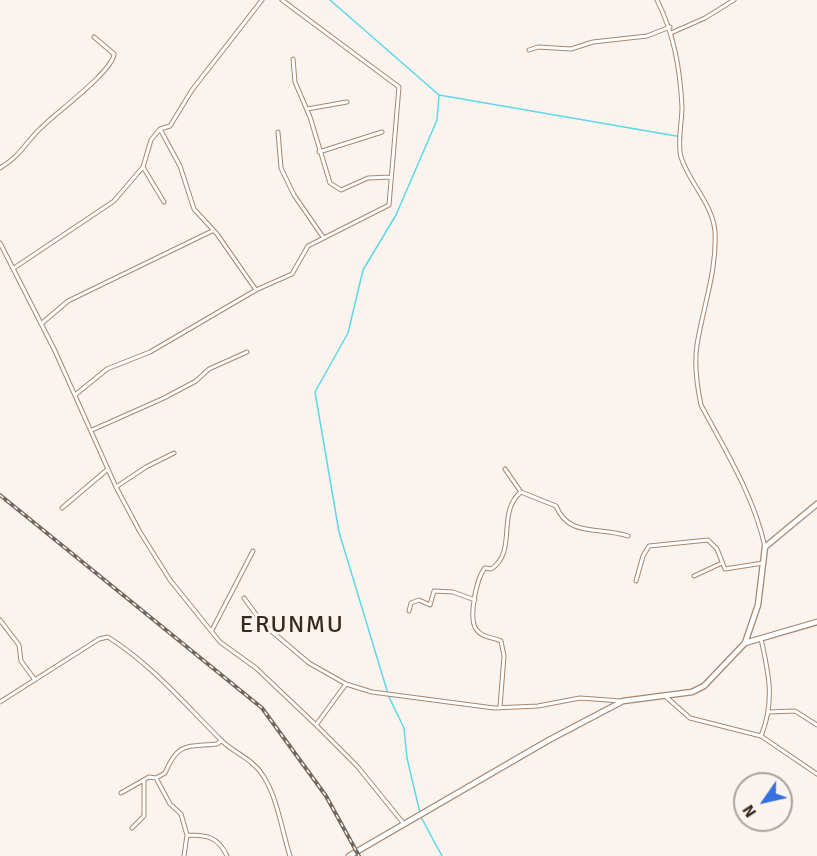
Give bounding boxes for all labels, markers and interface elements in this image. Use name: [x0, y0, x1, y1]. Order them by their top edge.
district label: ERUNMU: [240, 612, 344, 640]
north arrow: [733, 772, 793, 832]
text: N: [738, 801, 761, 821]

